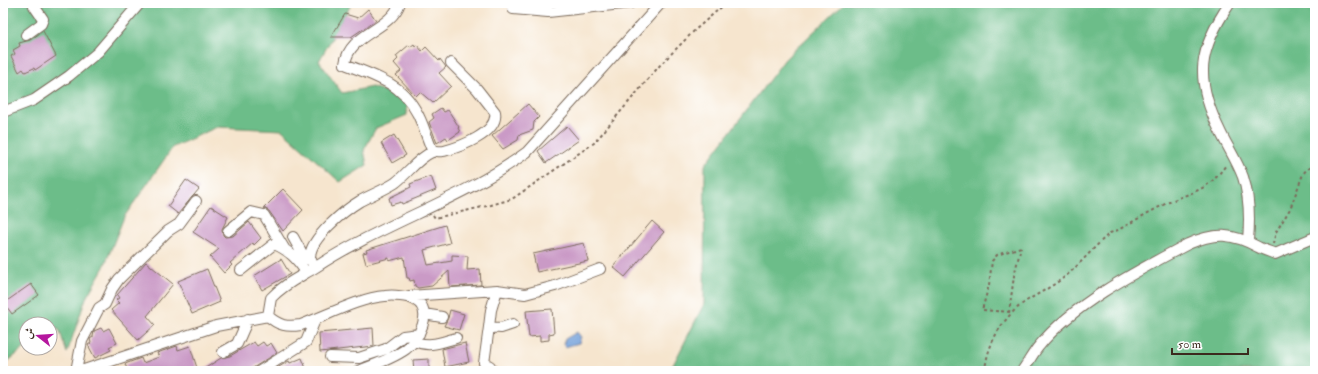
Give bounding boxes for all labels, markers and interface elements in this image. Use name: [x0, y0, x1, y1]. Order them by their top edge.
north arrow: [18, 316, 58, 356]
text: ش: [21, 326, 37, 340]
scale bar: [1172, 330, 1248, 356]
text: 50 m: [1178, 337, 1202, 352]

